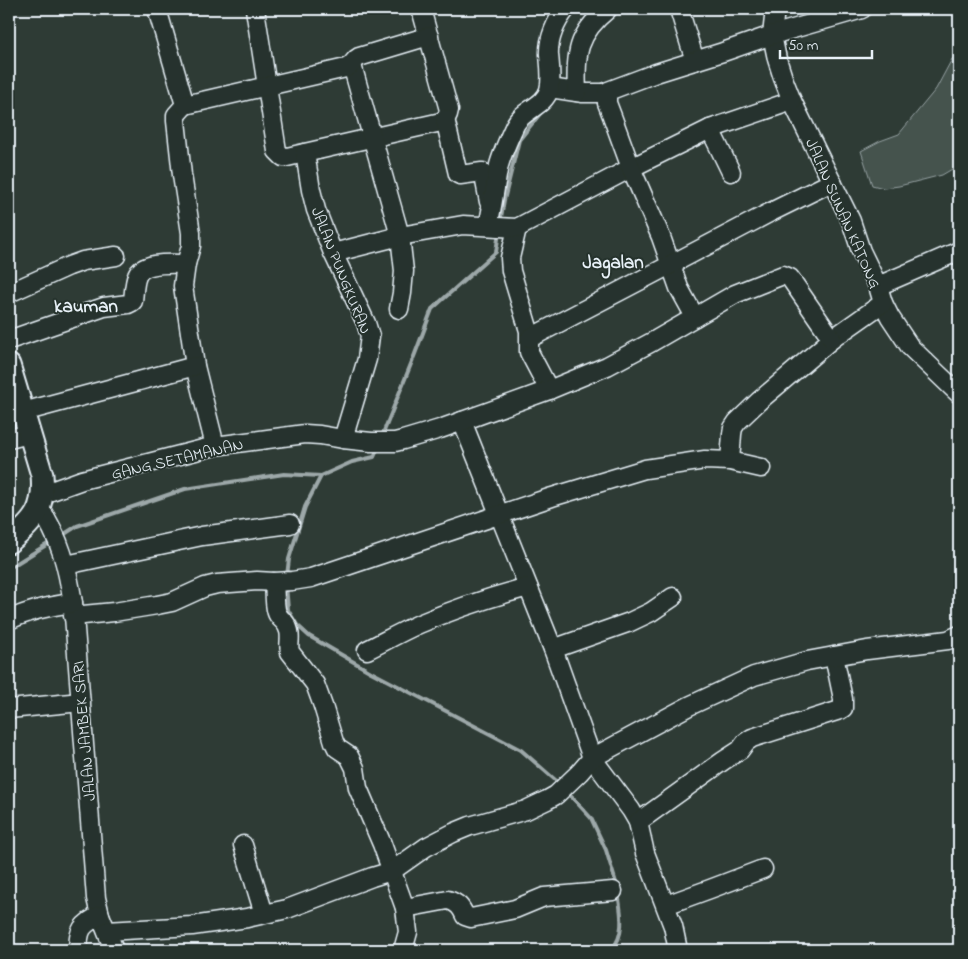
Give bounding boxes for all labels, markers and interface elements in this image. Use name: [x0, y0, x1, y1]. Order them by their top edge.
scale bar: [780, 28, 873, 60]
text: 50 m: [788, 35, 819, 57]
street label: JALAN SUNAN KATONG: [798, 135, 886, 293]
street label: JALAN PUNGKURAN: [304, 204, 377, 338]
district label: Jagalan: [582, 250, 644, 279]
district label: kauman: [54, 294, 118, 321]
street label: GANG SETAMANAN: [109, 433, 246, 487]
street label: JALAN JAMBEK SARI: [67, 660, 103, 802]

